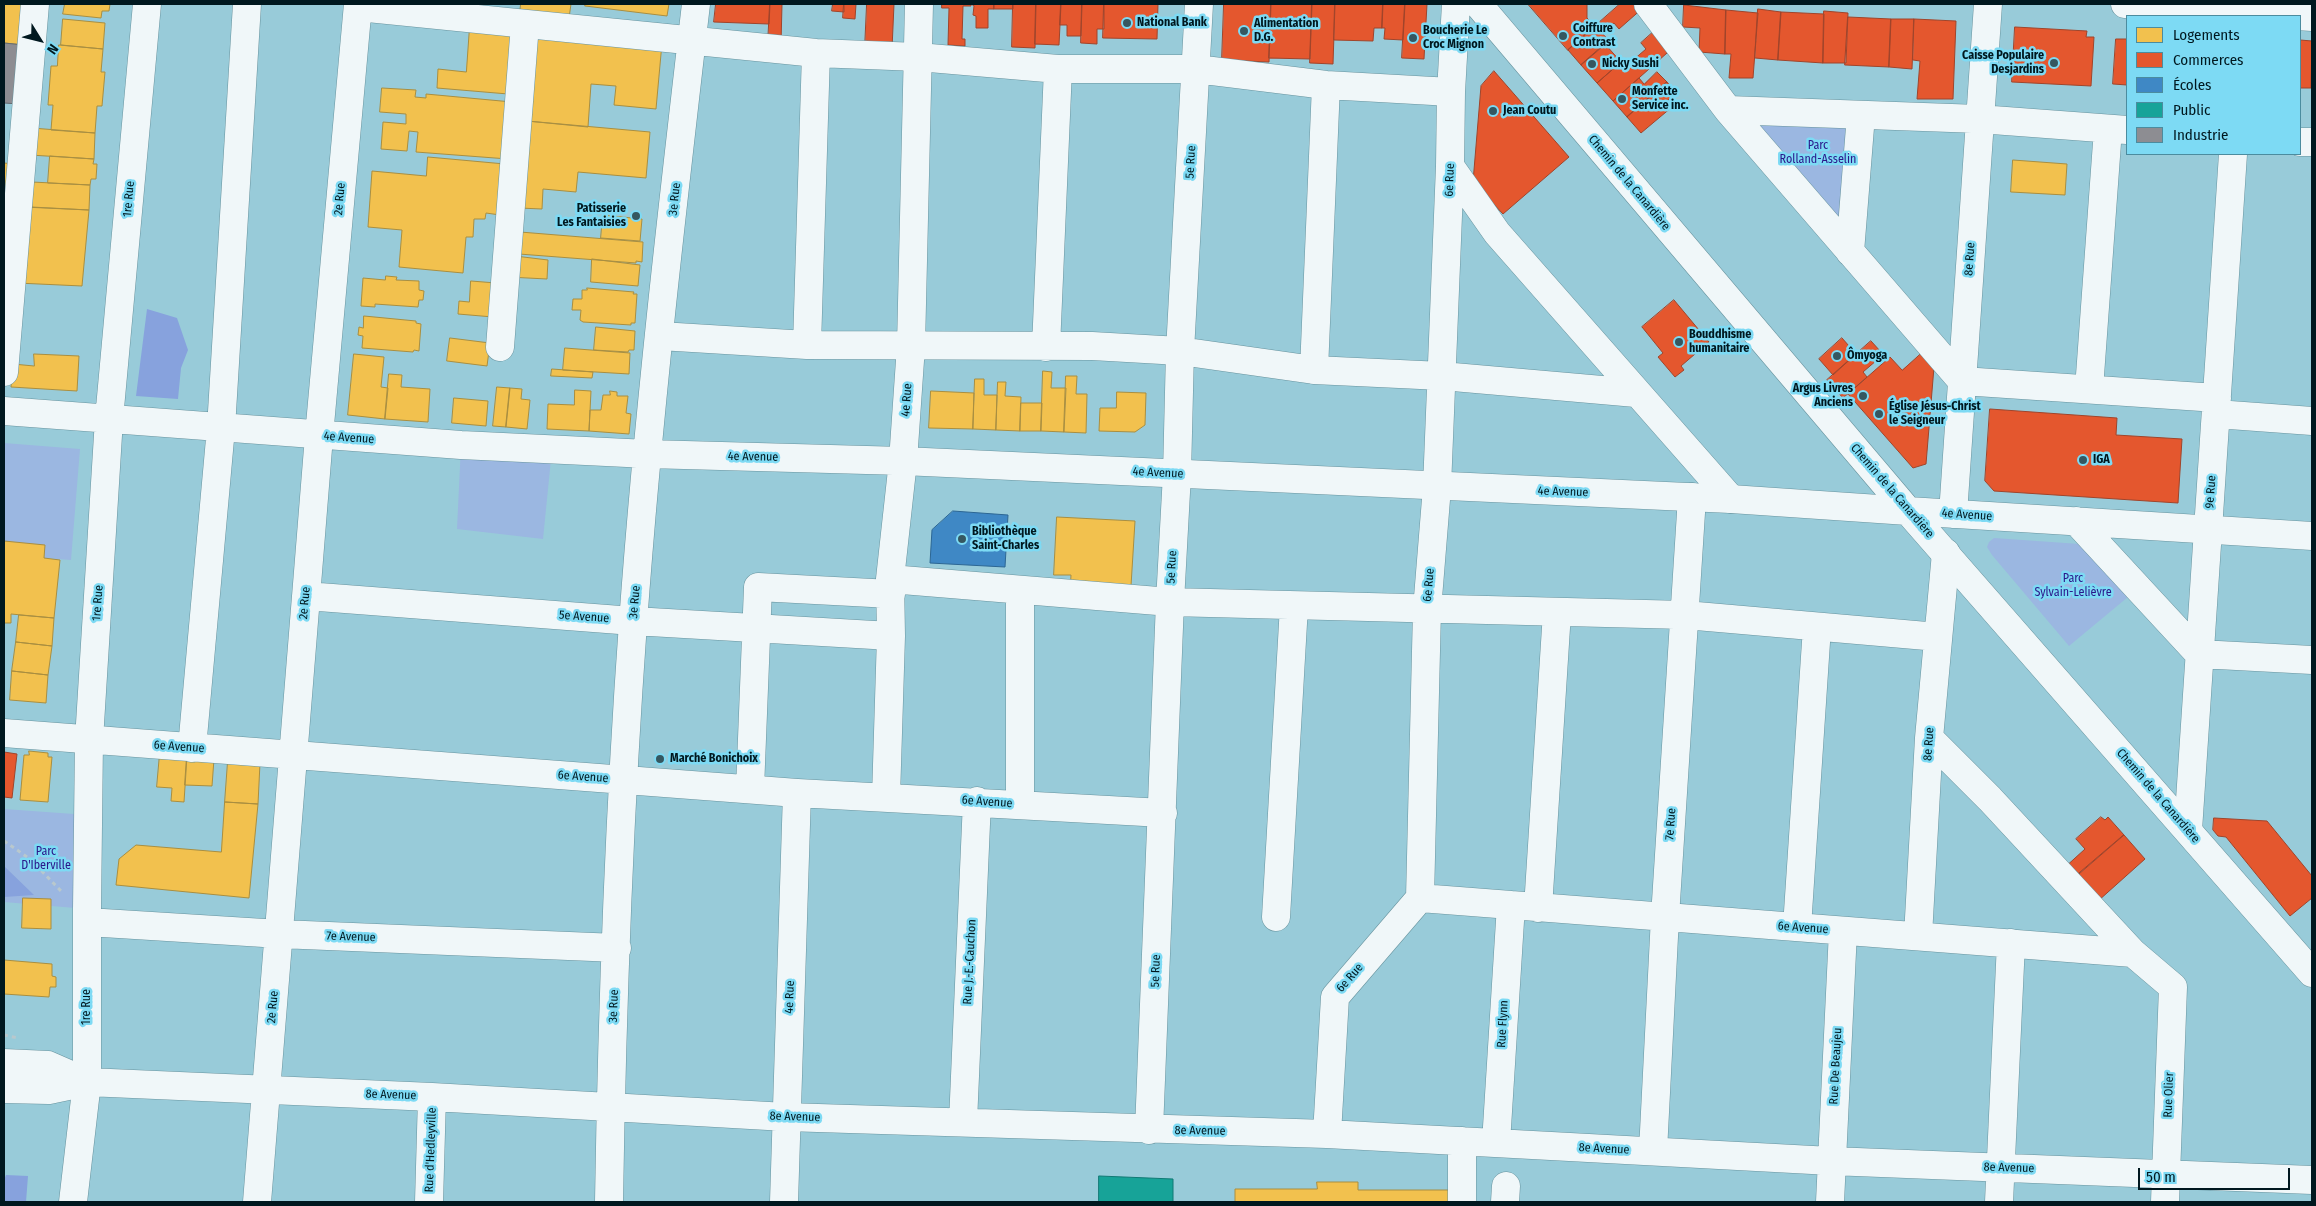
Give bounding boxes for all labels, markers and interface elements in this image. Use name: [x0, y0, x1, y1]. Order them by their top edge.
north arrow: [15, 15, 65, 65]
legend: [2126, 15, 2301, 155]
place label: National Bank: [1137, 16, 1207, 30]
marker: National Bank: [1121, 17, 1133, 29]
place label: Alimentation D.G.: [1254, 17, 1319, 45]
place label: Coiffure Contrast: [1573, 22, 1615, 50]
place label: Boucherie Le Croc Mignon: [1423, 24, 1487, 52]
marker: Alimentation D.G.: [1238, 25, 1250, 37]
text: Logements: [2173, 26, 2240, 44]
marker: Coiffure Contrast: [1557, 30, 1569, 42]
marker: Boucherie Le Croc Mignon: [1407, 32, 1419, 44]
text: N: [43, 41, 62, 57]
place label: Caisse Populaire Desjardins: [1962, 49, 2044, 77]
text: Commerces: [2173, 51, 2243, 69]
place label: Nicky Sushi: [1602, 57, 1659, 71]
marker: Caisse Populaire Desjardins: [2048, 57, 2060, 69]
marker: Nicky Sushi: [1586, 58, 1598, 70]
text: Écoles: [2173, 76, 2211, 94]
place label: Monfette Service inc.: [1632, 85, 1689, 113]
marker: Monfette Service inc.: [1616, 93, 1628, 105]
text: Public: [2173, 101, 2210, 119]
place label: Jean Coutu: [1503, 104, 1556, 118]
marker: Jean Coutu: [1487, 105, 1499, 117]
text: Industrie: [2173, 126, 2228, 144]
street label: Chemin de la Canardière: [1585, 133, 1673, 233]
park label: Parc Rolland-Asselin: [1780, 139, 1856, 167]
street label: 5e Rue: [1183, 145, 1199, 179]
street label: 6e Rue: [1442, 163, 1458, 197]
street label: 1re Rue: [120, 180, 138, 218]
street label: 2e Rue: [331, 182, 349, 216]
street label: 3e Rue: [666, 182, 684, 216]
place label: Patisserie Les Fantaisies: [557, 202, 626, 230]
marker: Patisserie Les Fantaisies: [630, 210, 642, 222]
street label: 8e Rue: [1962, 242, 1978, 276]
place label: Bouddhisme humanitaire: [1689, 328, 1751, 356]
marker: Bouddhisme humanitaire: [1673, 336, 1685, 348]
place label: Ômyoga: [1847, 349, 1887, 363]
marker: Ômyoga: [1831, 350, 1843, 362]
place label: Argus Livres Anciens: [1793, 382, 1853, 410]
street label: 4e Rue: [899, 383, 915, 417]
marker: Argus Livres Anciens: [1857, 390, 1869, 402]
place label: Église Jésus-Christ le Seigneur: [1889, 400, 1981, 428]
marker: Église Jésus-Christ le Seigneur: [1873, 408, 1885, 420]
street label: 4e Avenue: [323, 429, 375, 447]
street label: Chemin de la Canardière: [1847, 441, 1937, 541]
street label: 4e Avenue: [728, 449, 778, 465]
place label: IGA: [2093, 453, 2110, 467]
marker: IGA: [2077, 454, 2089, 466]
street label: 4e Avenue: [1132, 464, 1184, 482]
street label: 9e Rue: [2203, 475, 2219, 509]
street label: 4e Avenue: [1537, 484, 1589, 500]
street label: 4e Avenue: [1941, 506, 1993, 524]
place label: Bibliothèque Saint-Charles: [972, 525, 1039, 553]
marker: Bibliothèque Saint-Charles: [956, 533, 968, 545]
street label: 5e Rue: [1164, 550, 1180, 584]
street label: 6e Rue: [1420, 568, 1438, 602]
park label: Parc Sylvain-Lelièvre: [2034, 572, 2112, 600]
street label: 1re Rue: [90, 585, 106, 621]
street label: 3e Rue: [626, 585, 644, 619]
street label: 2e Rue: [296, 586, 314, 620]
street label: 5e Avenue: [558, 608, 610, 626]
street label: 8e Rue: [1921, 727, 1937, 761]
street label: 6e Avenue: [153, 738, 205, 756]
street label: Chemin de la Canardière: [2113, 746, 2203, 846]
place label: Marché Bonichoix: [670, 752, 758, 766]
marker: Marché Bonichoix: [654, 753, 666, 765]
street label: 6e Avenue: [557, 768, 609, 786]
street label: 6e Avenue: [961, 793, 1013, 811]
street label: 7e Rue: [1663, 808, 1679, 840]
park label: Parc D'Iberville: [21, 845, 71, 873]
street label: Rue J.-E.-Cauchon: [961, 919, 979, 1005]
street label: 6e Avenue: [1777, 919, 1829, 937]
street label: 7e Avenue: [326, 929, 376, 945]
street label: 5e Rue: [1148, 954, 1164, 988]
street label: 6e Rue: [1334, 961, 1366, 995]
street label: 4e Rue: [782, 980, 798, 1014]
street label: 1re Rue: [80, 989, 94, 1025]
street label: 3e Rue: [606, 989, 622, 1023]
street label: 2e Rue: [264, 990, 282, 1024]
street label: Rue Flynn: [1495, 1000, 1511, 1048]
street label: Rue De Beaujeu: [1827, 1027, 1845, 1105]
street label: Rue Olier: [2161, 1072, 2177, 1118]
street label: 8e Avenue: [365, 1087, 417, 1103]
street label: Rue d'Hedleyville: [422, 1107, 440, 1193]
street label: 8e Avenue: [769, 1109, 821, 1125]
street label: 8e Avenue: [1174, 1123, 1226, 1139]
street label: 8e Avenue: [1578, 1140, 1630, 1158]
scale bar: [2141, 1158, 2294, 1190]
street label: 8e Avenue: [1983, 1160, 2035, 1176]
text: 50 m: [2146, 1168, 2176, 1186]

